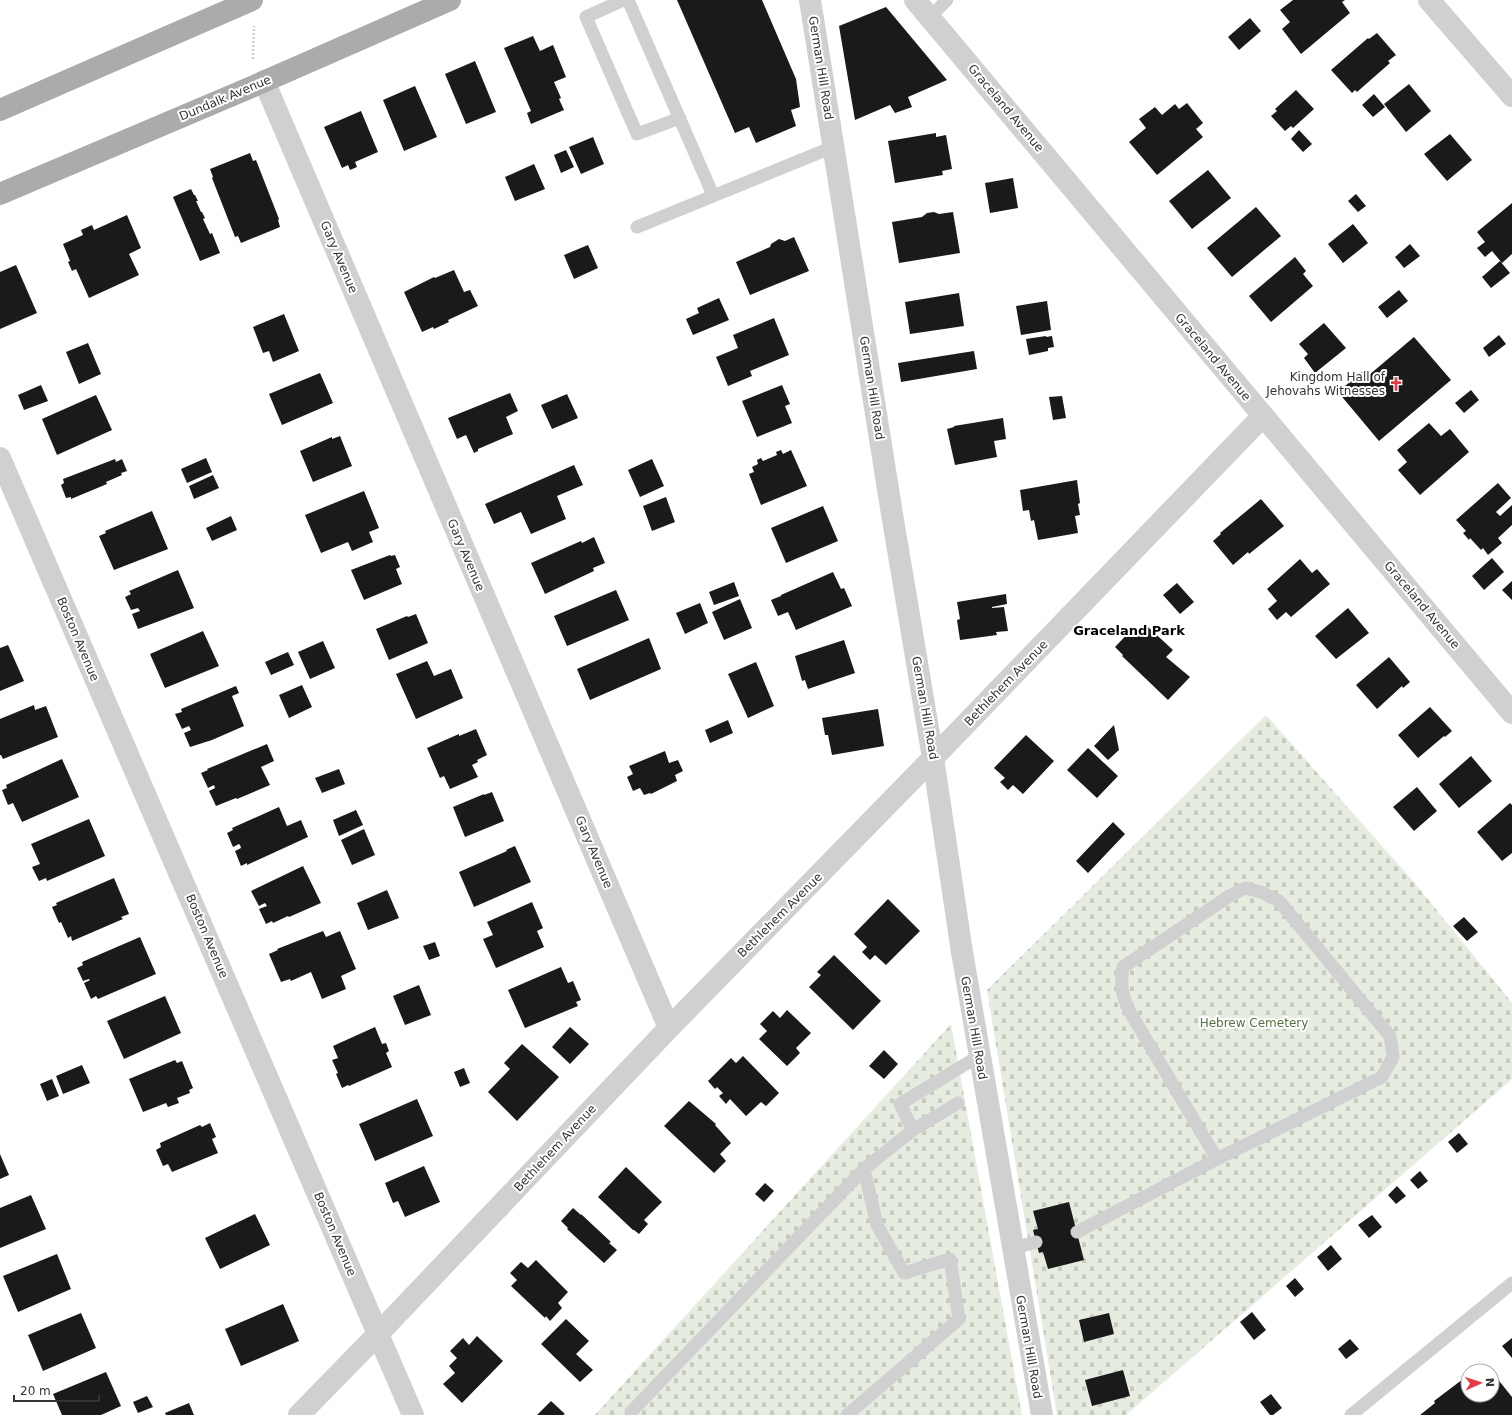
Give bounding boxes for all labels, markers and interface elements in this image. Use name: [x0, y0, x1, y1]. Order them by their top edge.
street label: German Hill Road: [806, 15, 836, 121]
street label: Graceland Avenue: [965, 61, 1047, 155]
street label: Dundalk Avenue: [177, 72, 273, 124]
street label: Gary Avenue: [317, 219, 361, 295]
street label: Graceland Avenue: [1172, 310, 1254, 404]
street label: German Hill Road: [857, 335, 887, 441]
place label: Kingdom Hall of Jehovahs Witnesses: [1265, 370, 1386, 398]
church icon: Kingdom Hall of Jehovahs Witnesses: [1388, 376, 1404, 392]
street label: Gary Avenue: [444, 517, 488, 593]
street label: Graceland Avenue: [1381, 558, 1463, 652]
street label: Boston Avenue: [54, 595, 102, 683]
district label: Graceland Park: [1073, 623, 1185, 638]
street label: Bethlehem Avenue: [961, 637, 1051, 729]
street label: German Hill Road: [909, 655, 941, 761]
street label: Gary Avenue: [572, 814, 616, 890]
street label: Bethlehem Avenue: [735, 870, 825, 960]
street label: Boston Avenue: [183, 892, 231, 980]
street label: German Hill Road: [958, 975, 990, 1081]
park label: Hebrew Cemetery: [1200, 1016, 1308, 1030]
street label: Bethlehem Avenue: [511, 1102, 599, 1194]
street label: Boston Avenue: [311, 1190, 359, 1278]
street label: German Hill Road: [1013, 1294, 1045, 1400]
north arrow: [1460, 1363, 1500, 1403]
scale bar: [14, 1377, 99, 1403]
text: N: [1483, 1378, 1496, 1387]
text: 20 m: [20, 1384, 51, 1398]

